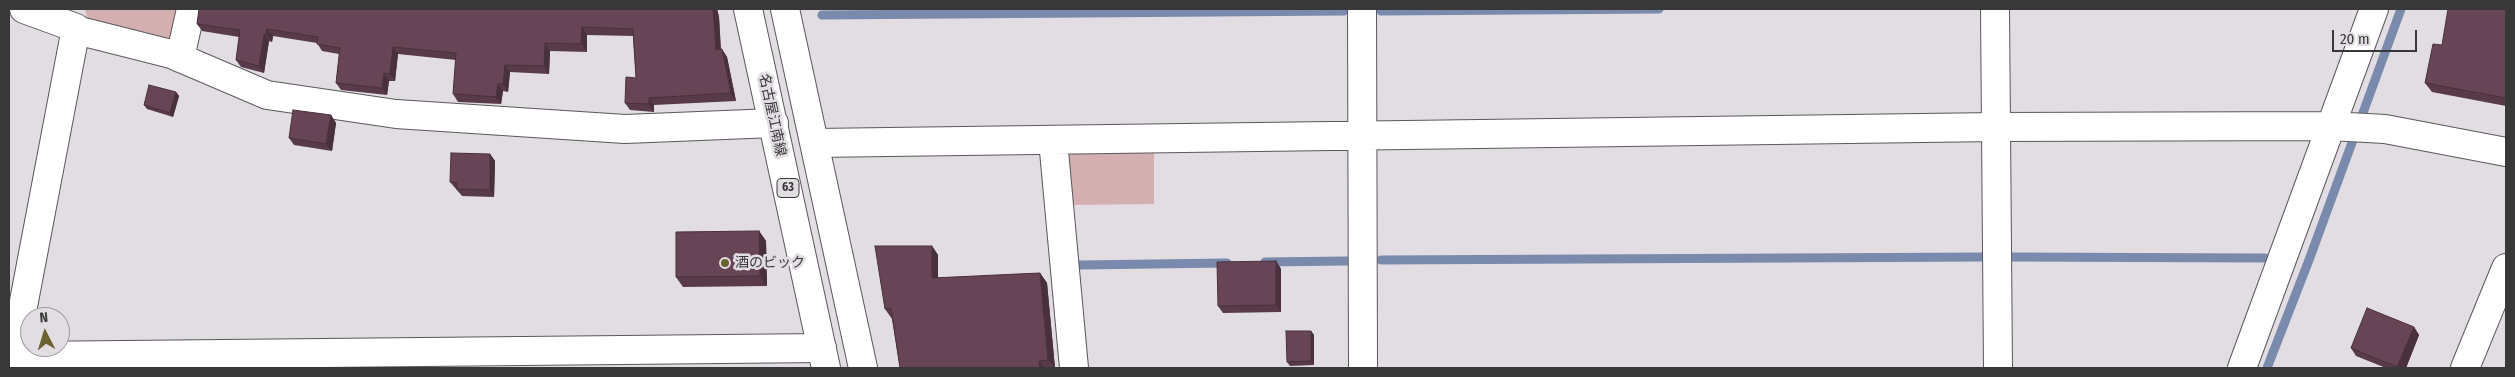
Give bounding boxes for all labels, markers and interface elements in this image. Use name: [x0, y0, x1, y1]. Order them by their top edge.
scale bar: [2335, 20, 2420, 52]
text: 20 m: [2340, 30, 2370, 48]
street label: 名古屋江南線: [755, 72, 789, 158]
road number: 63: [777, 178, 799, 198]
place label: 酒のビック: [735, 255, 805, 271]
marker: 酒のビック: [719, 257, 731, 269]
north arrow: [20, 307, 70, 357]
text: N: [39, 309, 49, 326]

